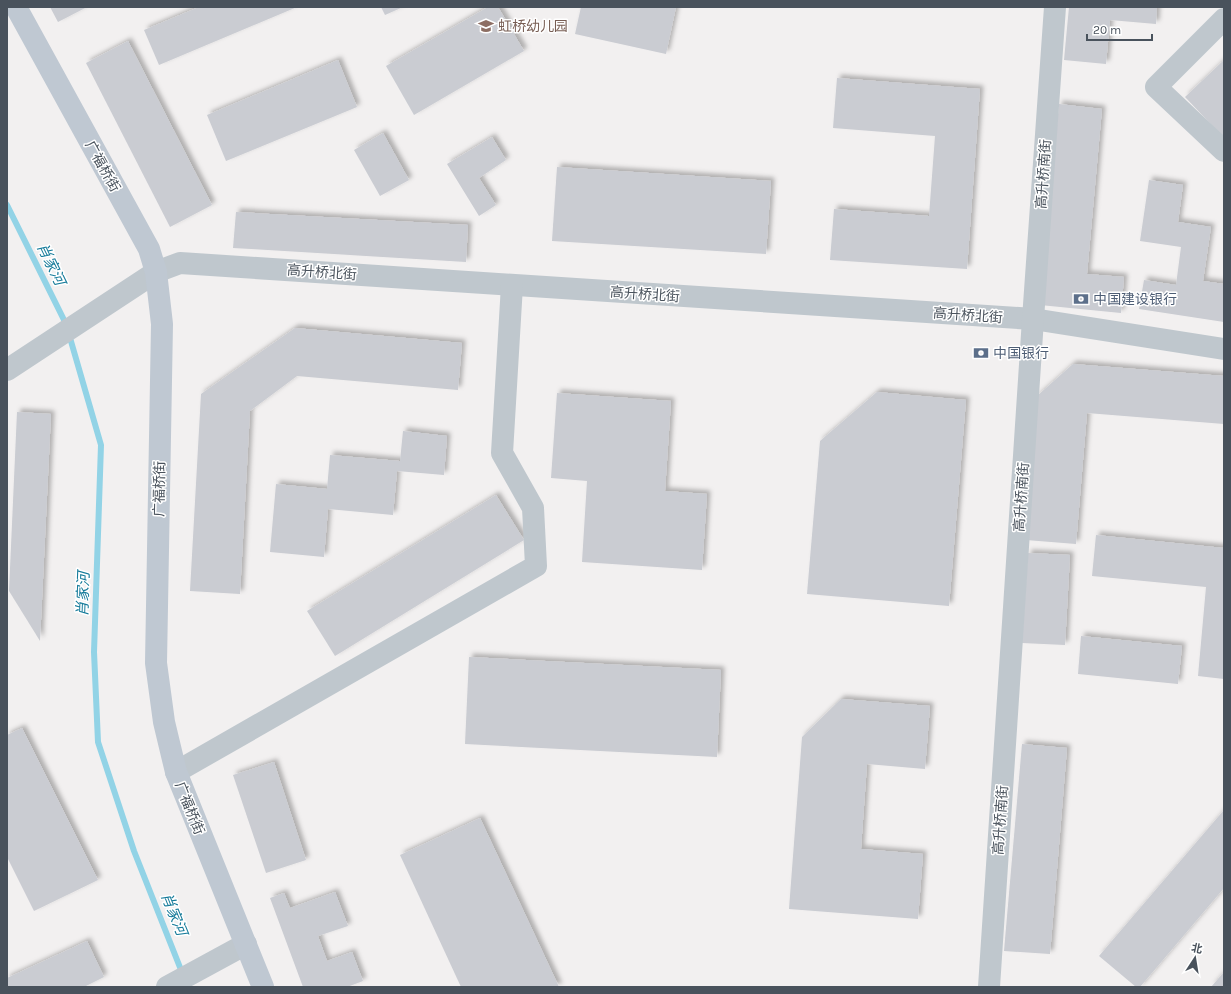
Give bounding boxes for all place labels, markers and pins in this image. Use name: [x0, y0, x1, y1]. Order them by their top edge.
school or university icon: 虹桥幼儿园: [477, 17, 495, 35]
place label: 虹桥幼儿园: [498, 18, 568, 35]
bank icon: 中国建设银行: [1072, 290, 1090, 308]
place label: 中国建设银行: [1093, 291, 1177, 308]
bank icon: 中国银行: [972, 344, 990, 362]
place label: 中国银行: [993, 345, 1049, 362]

